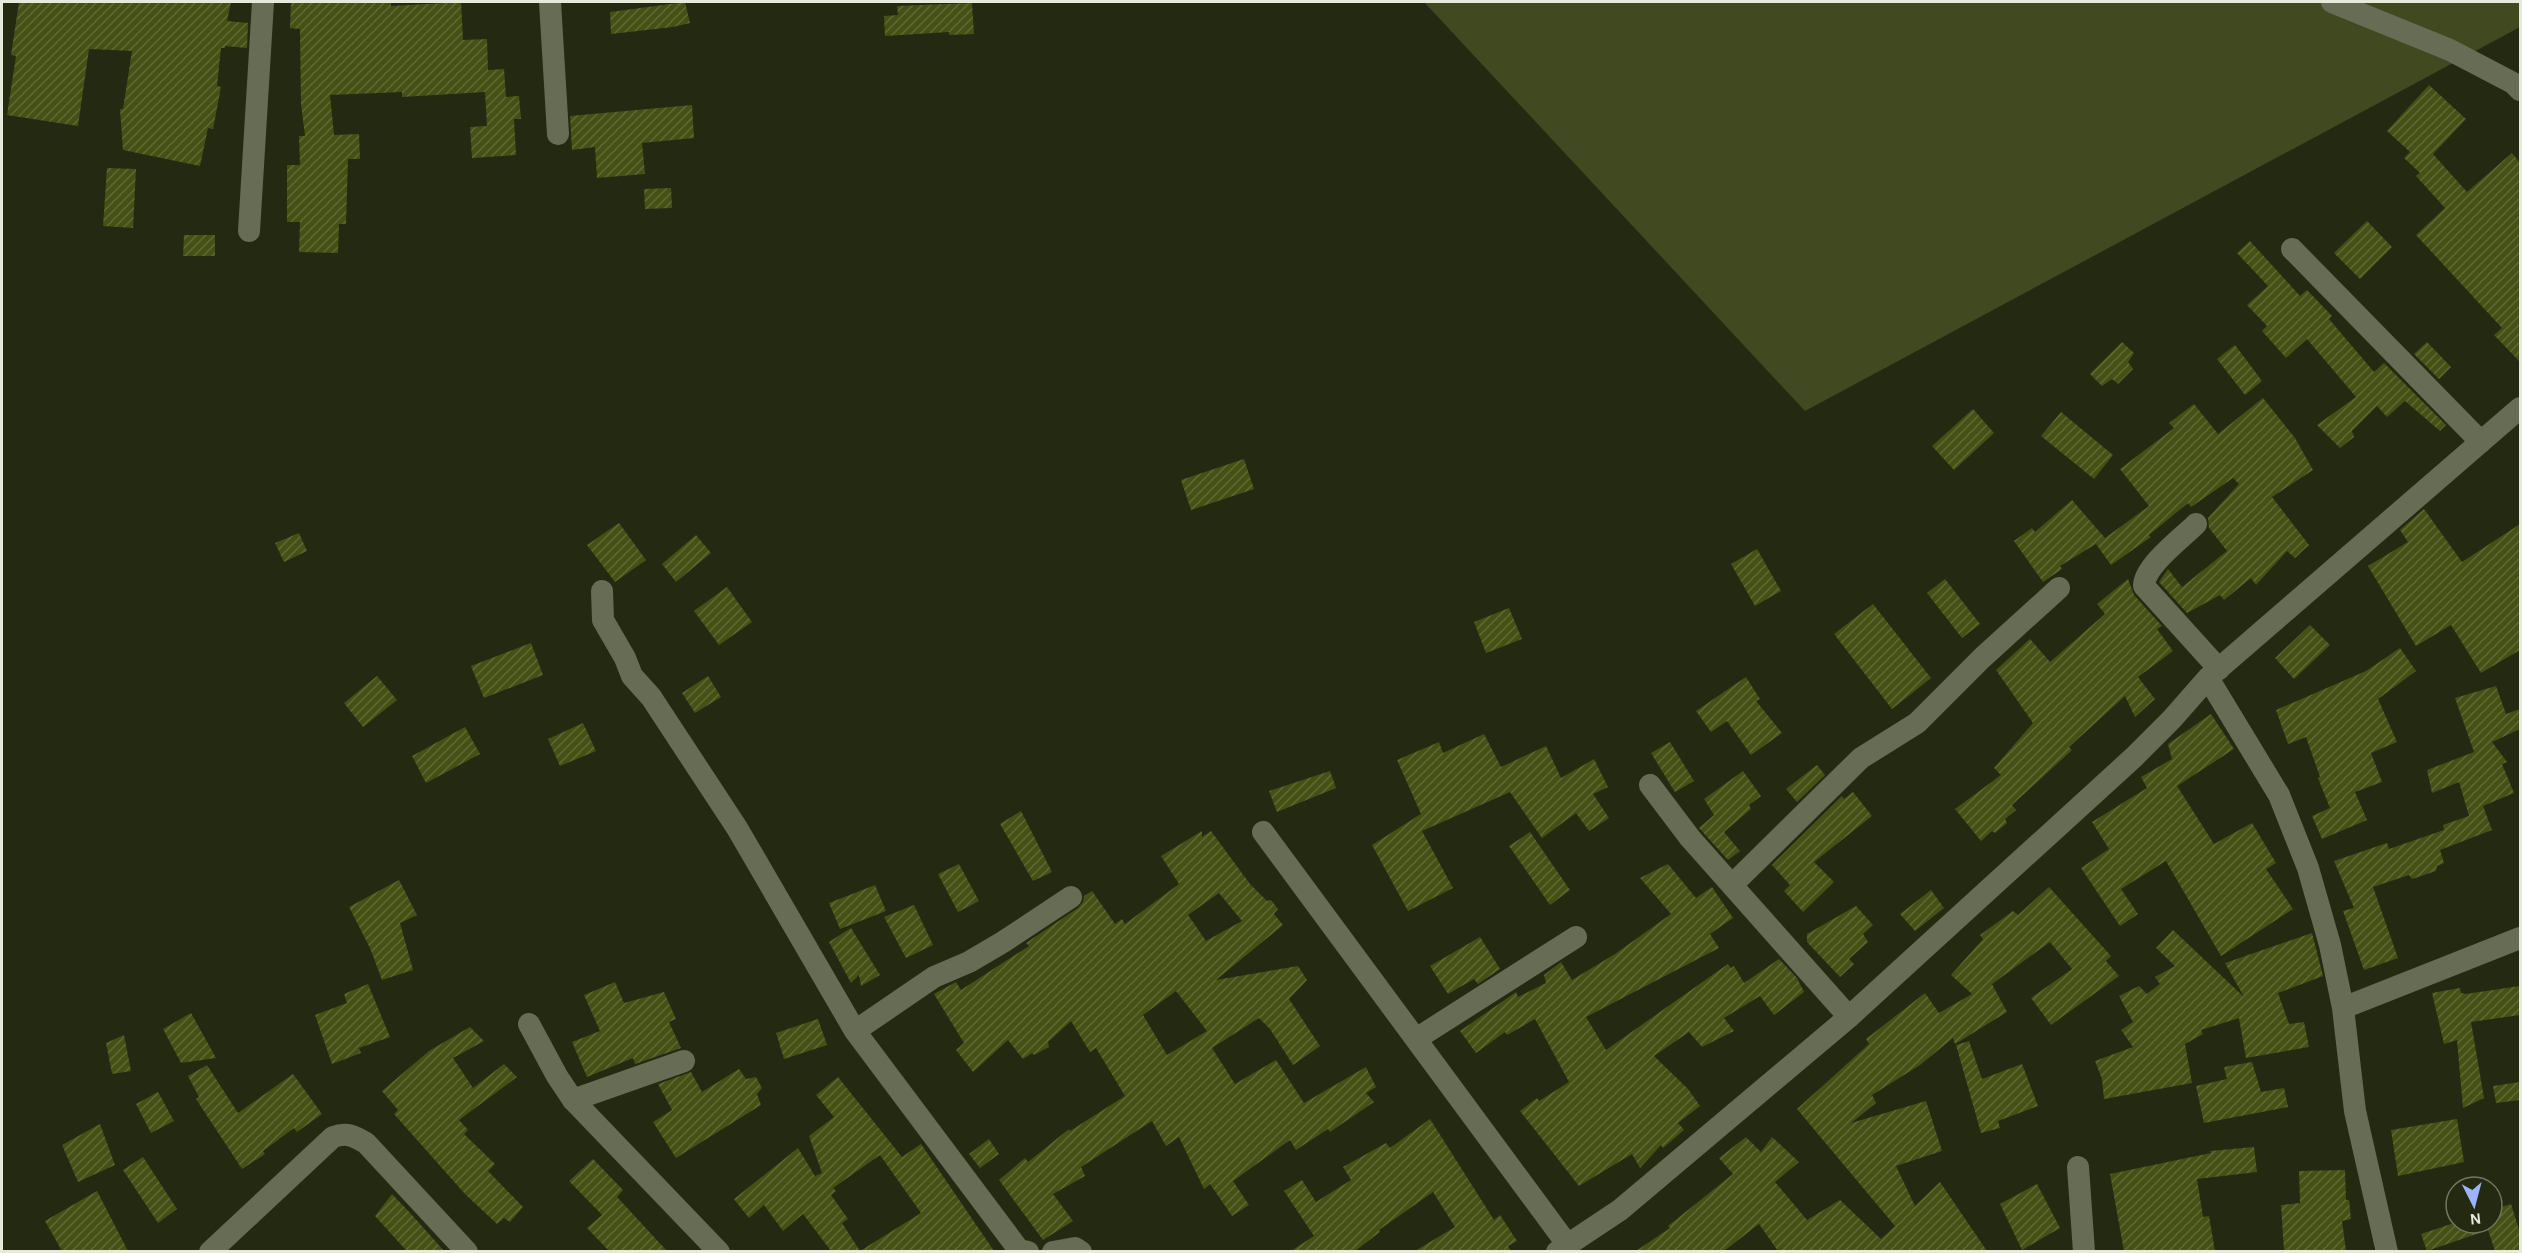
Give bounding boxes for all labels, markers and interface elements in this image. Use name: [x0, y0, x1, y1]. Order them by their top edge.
north arrow: [2444, 1175, 2504, 1235]
text: N: [2469, 1210, 2482, 1227]

